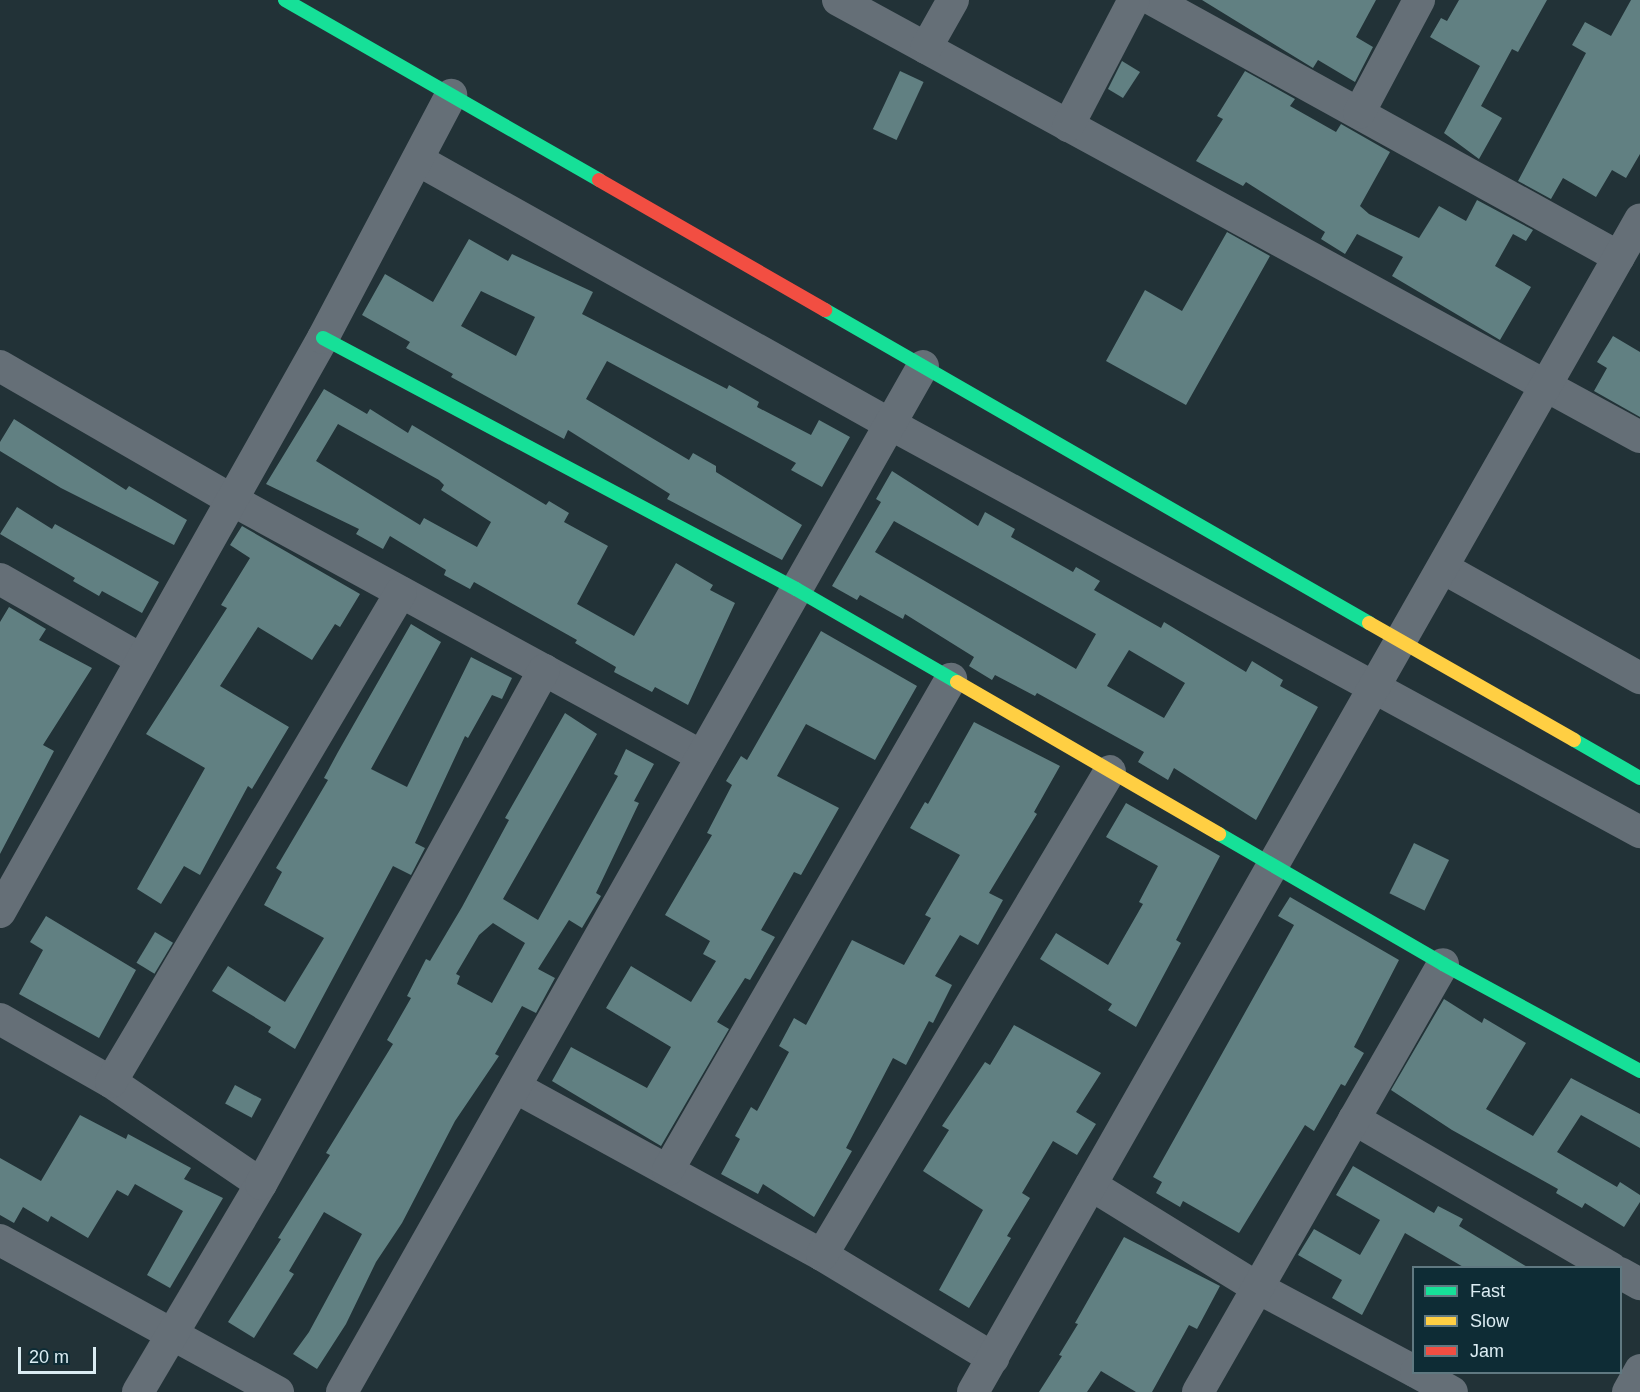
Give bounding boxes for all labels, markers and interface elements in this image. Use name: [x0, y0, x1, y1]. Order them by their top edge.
legend: [1412, 1266, 1622, 1374]
text: Fast: [1470, 1281, 1505, 1301]
text: Slow: [1470, 1311, 1509, 1331]
scale bar: [21, 1335, 99, 1373]
text: Jam: [1470, 1341, 1504, 1361]
text: 20 m: [29, 1347, 69, 1367]

